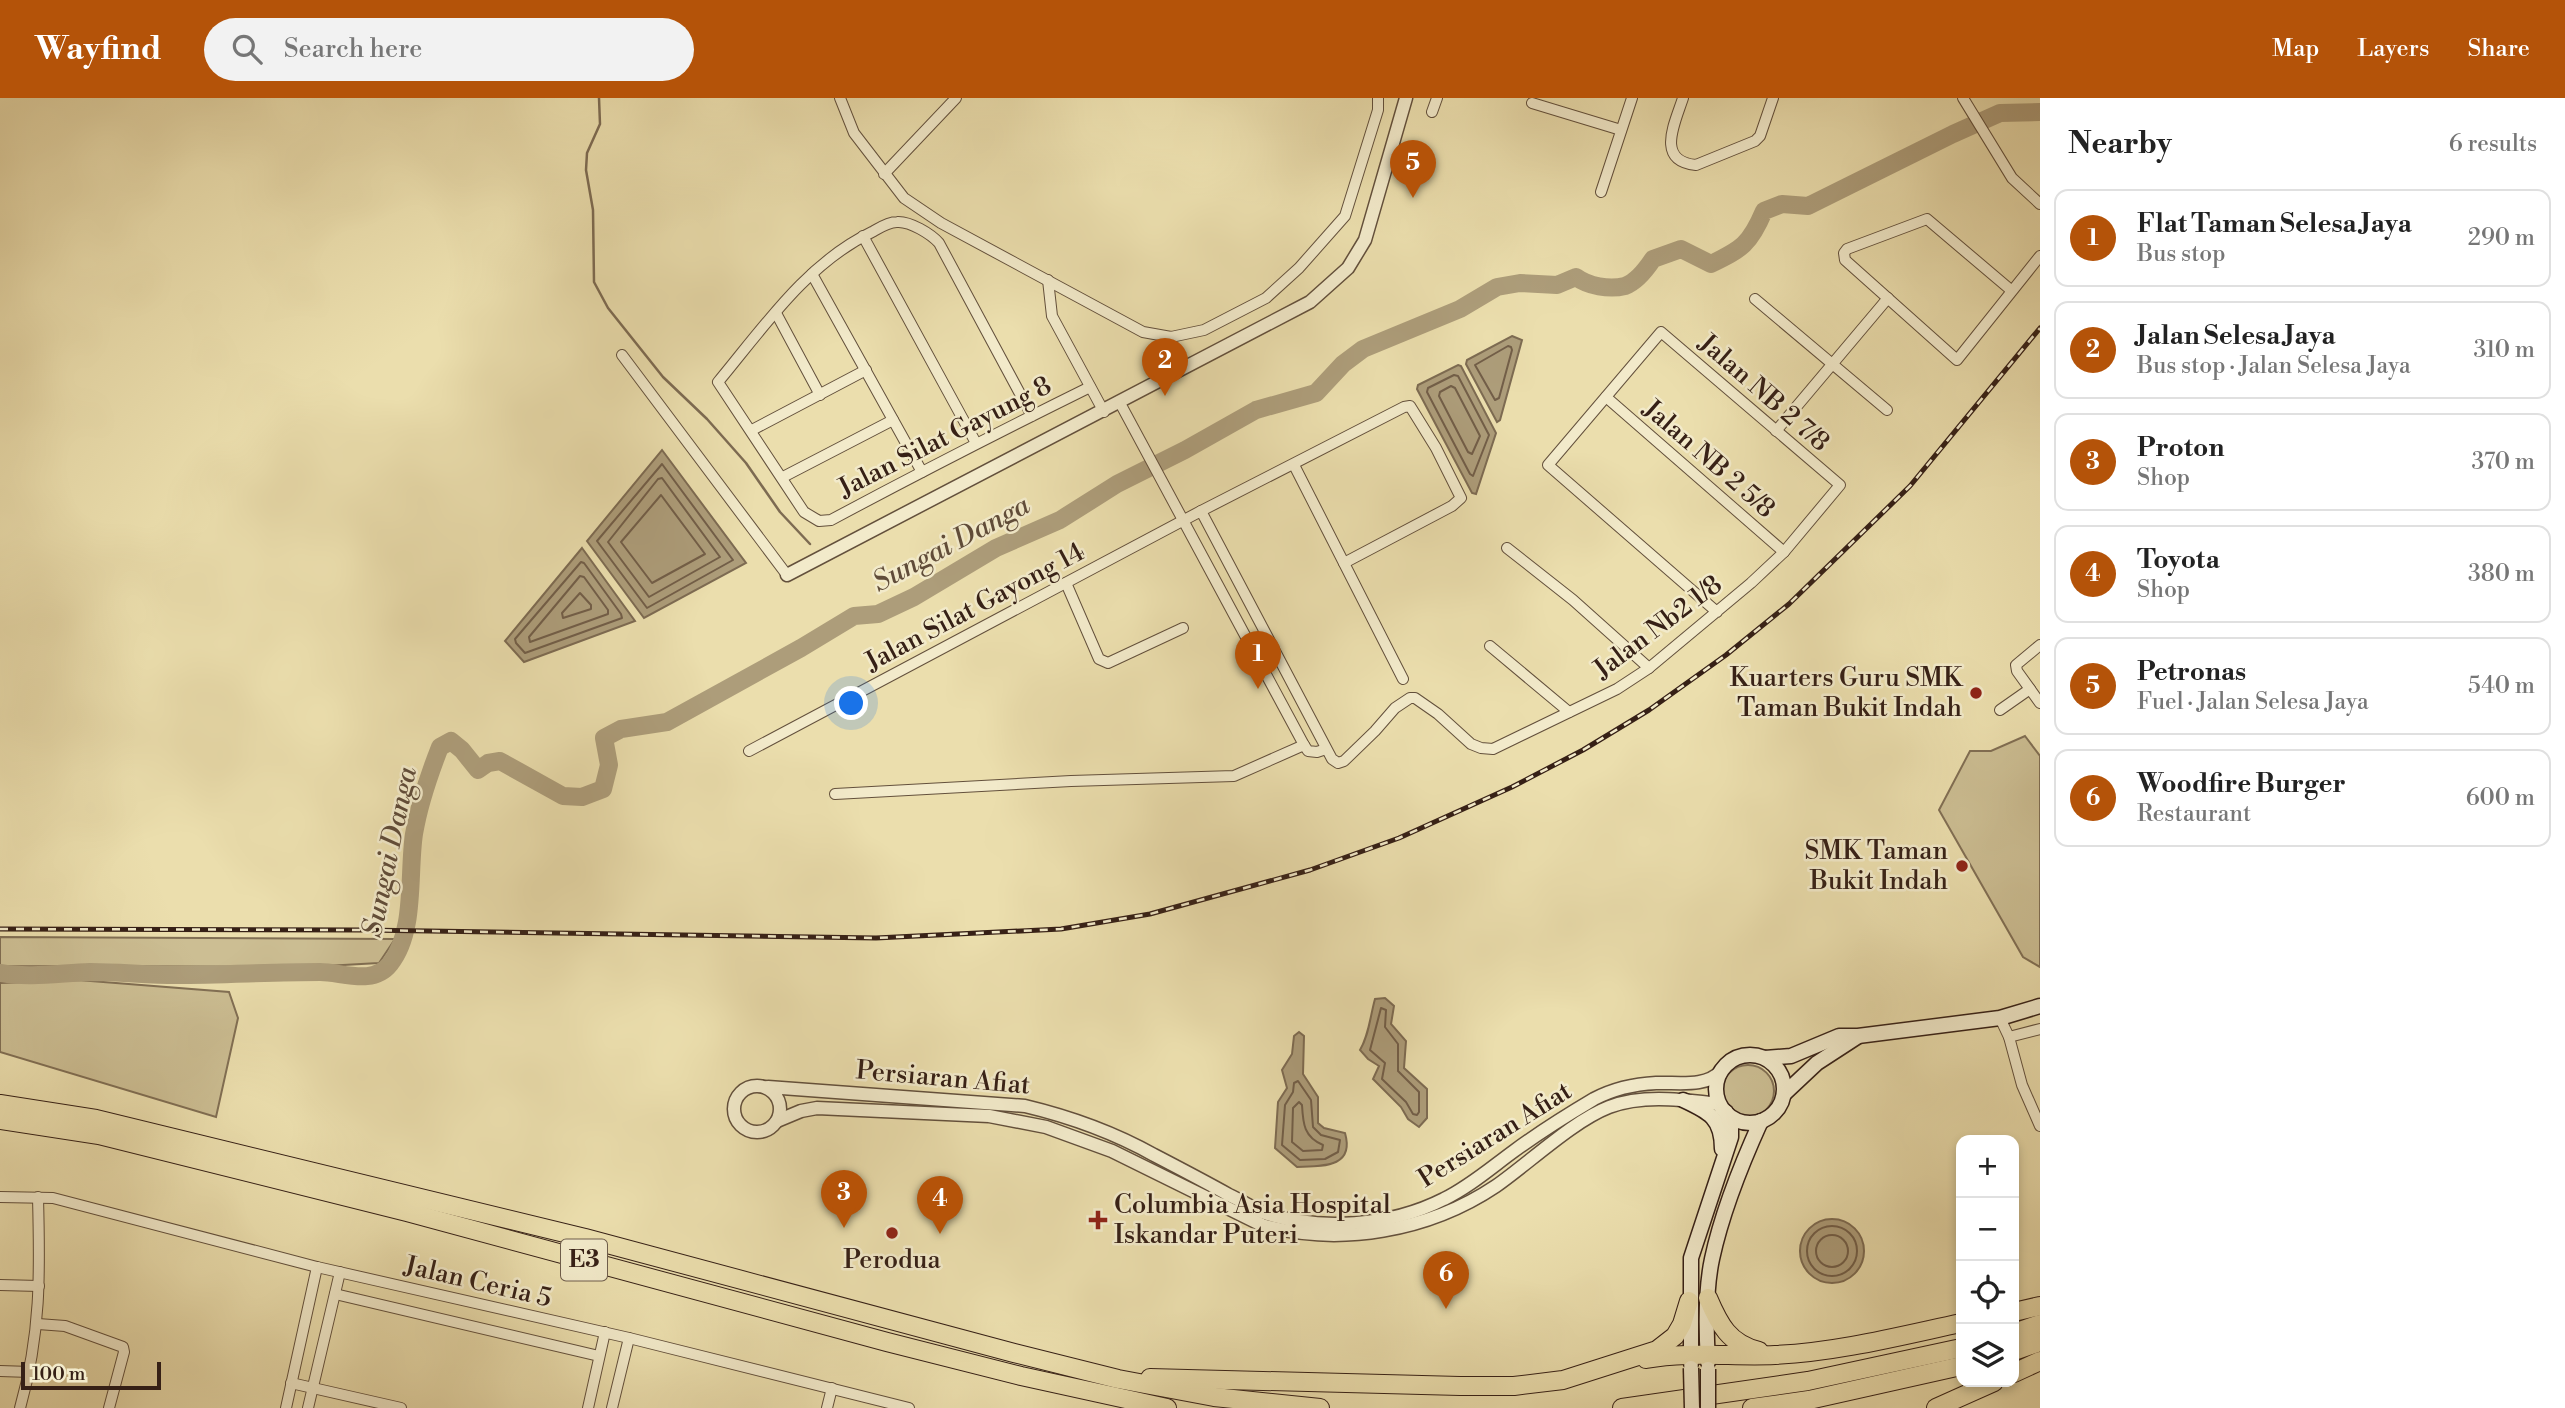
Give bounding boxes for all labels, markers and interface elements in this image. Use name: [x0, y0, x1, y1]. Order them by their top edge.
search box: [204, 18, 694, 81]
text: Wayfind: [35, 29, 162, 70]
icon: search: [228, 30, 266, 68]
text: Search here: [284, 33, 422, 65]
text: Map: [2272, 34, 2319, 64]
text: Layers: [2357, 34, 2429, 64]
text: Share: [2467, 34, 2530, 64]
text: Nearby: [2068, 125, 2172, 163]
text: 6 results: [2449, 130, 2537, 158]
pin: 5: [1390, 140, 1436, 198]
text: Flat Taman Selesa Jaya: [2137, 208, 2412, 240]
text: 1: [2087, 224, 2099, 252]
text: 290 m: [2468, 224, 2535, 252]
text: Bus stop: [2137, 240, 2225, 268]
text: Jalan Selesa Jaya: [2137, 320, 2336, 352]
street label: Jalan NB 2 7/8: [1691, 327, 1836, 459]
text: 2: [2086, 336, 2100, 364]
text: 310 m: [2474, 336, 2535, 364]
pin: 2: [1142, 338, 1188, 396]
text: Bus stop · Jalan Selesa Jaya: [2137, 352, 2411, 380]
street label: Jalan Silat Gayung 8: [832, 369, 1057, 505]
street label: Jalan NB 2 5/8: [1636, 392, 1781, 525]
text: Proton: [2137, 432, 2224, 464]
text: 3: [2086, 448, 2100, 476]
text: 370 m: [2472, 448, 2535, 476]
text: Shop: [2137, 464, 2190, 492]
water label: Sungai Danga: [866, 488, 1036, 600]
street label: Jalan Silat Gayong 14: [859, 536, 1090, 679]
text: Toyota: [2137, 544, 2220, 576]
text: 4: [2085, 560, 2101, 588]
text: 380 m: [2468, 560, 2535, 588]
street label: Jalan Nb2 1/8: [1587, 568, 1728, 686]
text: Shop: [2137, 576, 2190, 604]
pin: 1: [1235, 631, 1281, 689]
text: Petronas: [2137, 656, 2246, 688]
place label: Kuarters Guru SMK Taman Bukit Indah: [1730, 662, 1964, 724]
text: 5: [2086, 672, 2100, 700]
text: 540 m: [2468, 672, 2535, 700]
marker: Kuarters Guru SMK Taman Bukit Indah: [1968, 685, 1984, 701]
your location: [834, 686, 868, 720]
text: Fuel · Jalan Selesa Jaya: [2137, 688, 2369, 716]
water label: Sungai Danga: [355, 763, 425, 940]
text: Woodfire Burger: [2137, 768, 2346, 800]
text: 6: [2086, 784, 2100, 812]
text: 600 m: [2466, 784, 2535, 812]
text: Restaurant: [2137, 800, 2251, 828]
place label: SMK Taman Bukit Indah: [1804, 835, 1948, 897]
marker: SMK Taman Bukit Indah: [1954, 858, 1970, 874]
street label: Persiaran Afiat: [854, 1054, 1032, 1102]
street label: Persiaran Afiat: [1412, 1075, 1578, 1195]
map controls: [1956, 1135, 2019, 1387]
button: +: [1956, 1135, 2019, 1198]
pin: 3: [821, 1170, 867, 1228]
pin: 4: [917, 1176, 963, 1234]
place label: Columbia Asia Hospital Iskandar Puteri: [1114, 1189, 1391, 1251]
button: −: [1956, 1198, 2019, 1261]
marker: Columbia Asia Hospital Iskandar Puteri: [1088, 1210, 1108, 1230]
marker: Perodua: [884, 1225, 900, 1241]
road number: E3: [561, 1240, 607, 1280]
place label: Perodua: [843, 1244, 942, 1276]
street label: Jalan Ceria 5: [400, 1249, 555, 1314]
pin: 6: [1423, 1251, 1469, 1309]
button: locate: [1956, 1261, 2019, 1324]
button: layers: [1956, 1324, 2019, 1387]
scale bar: [21, 1359, 161, 1391]
text: 100 m: [32, 1362, 85, 1386]

